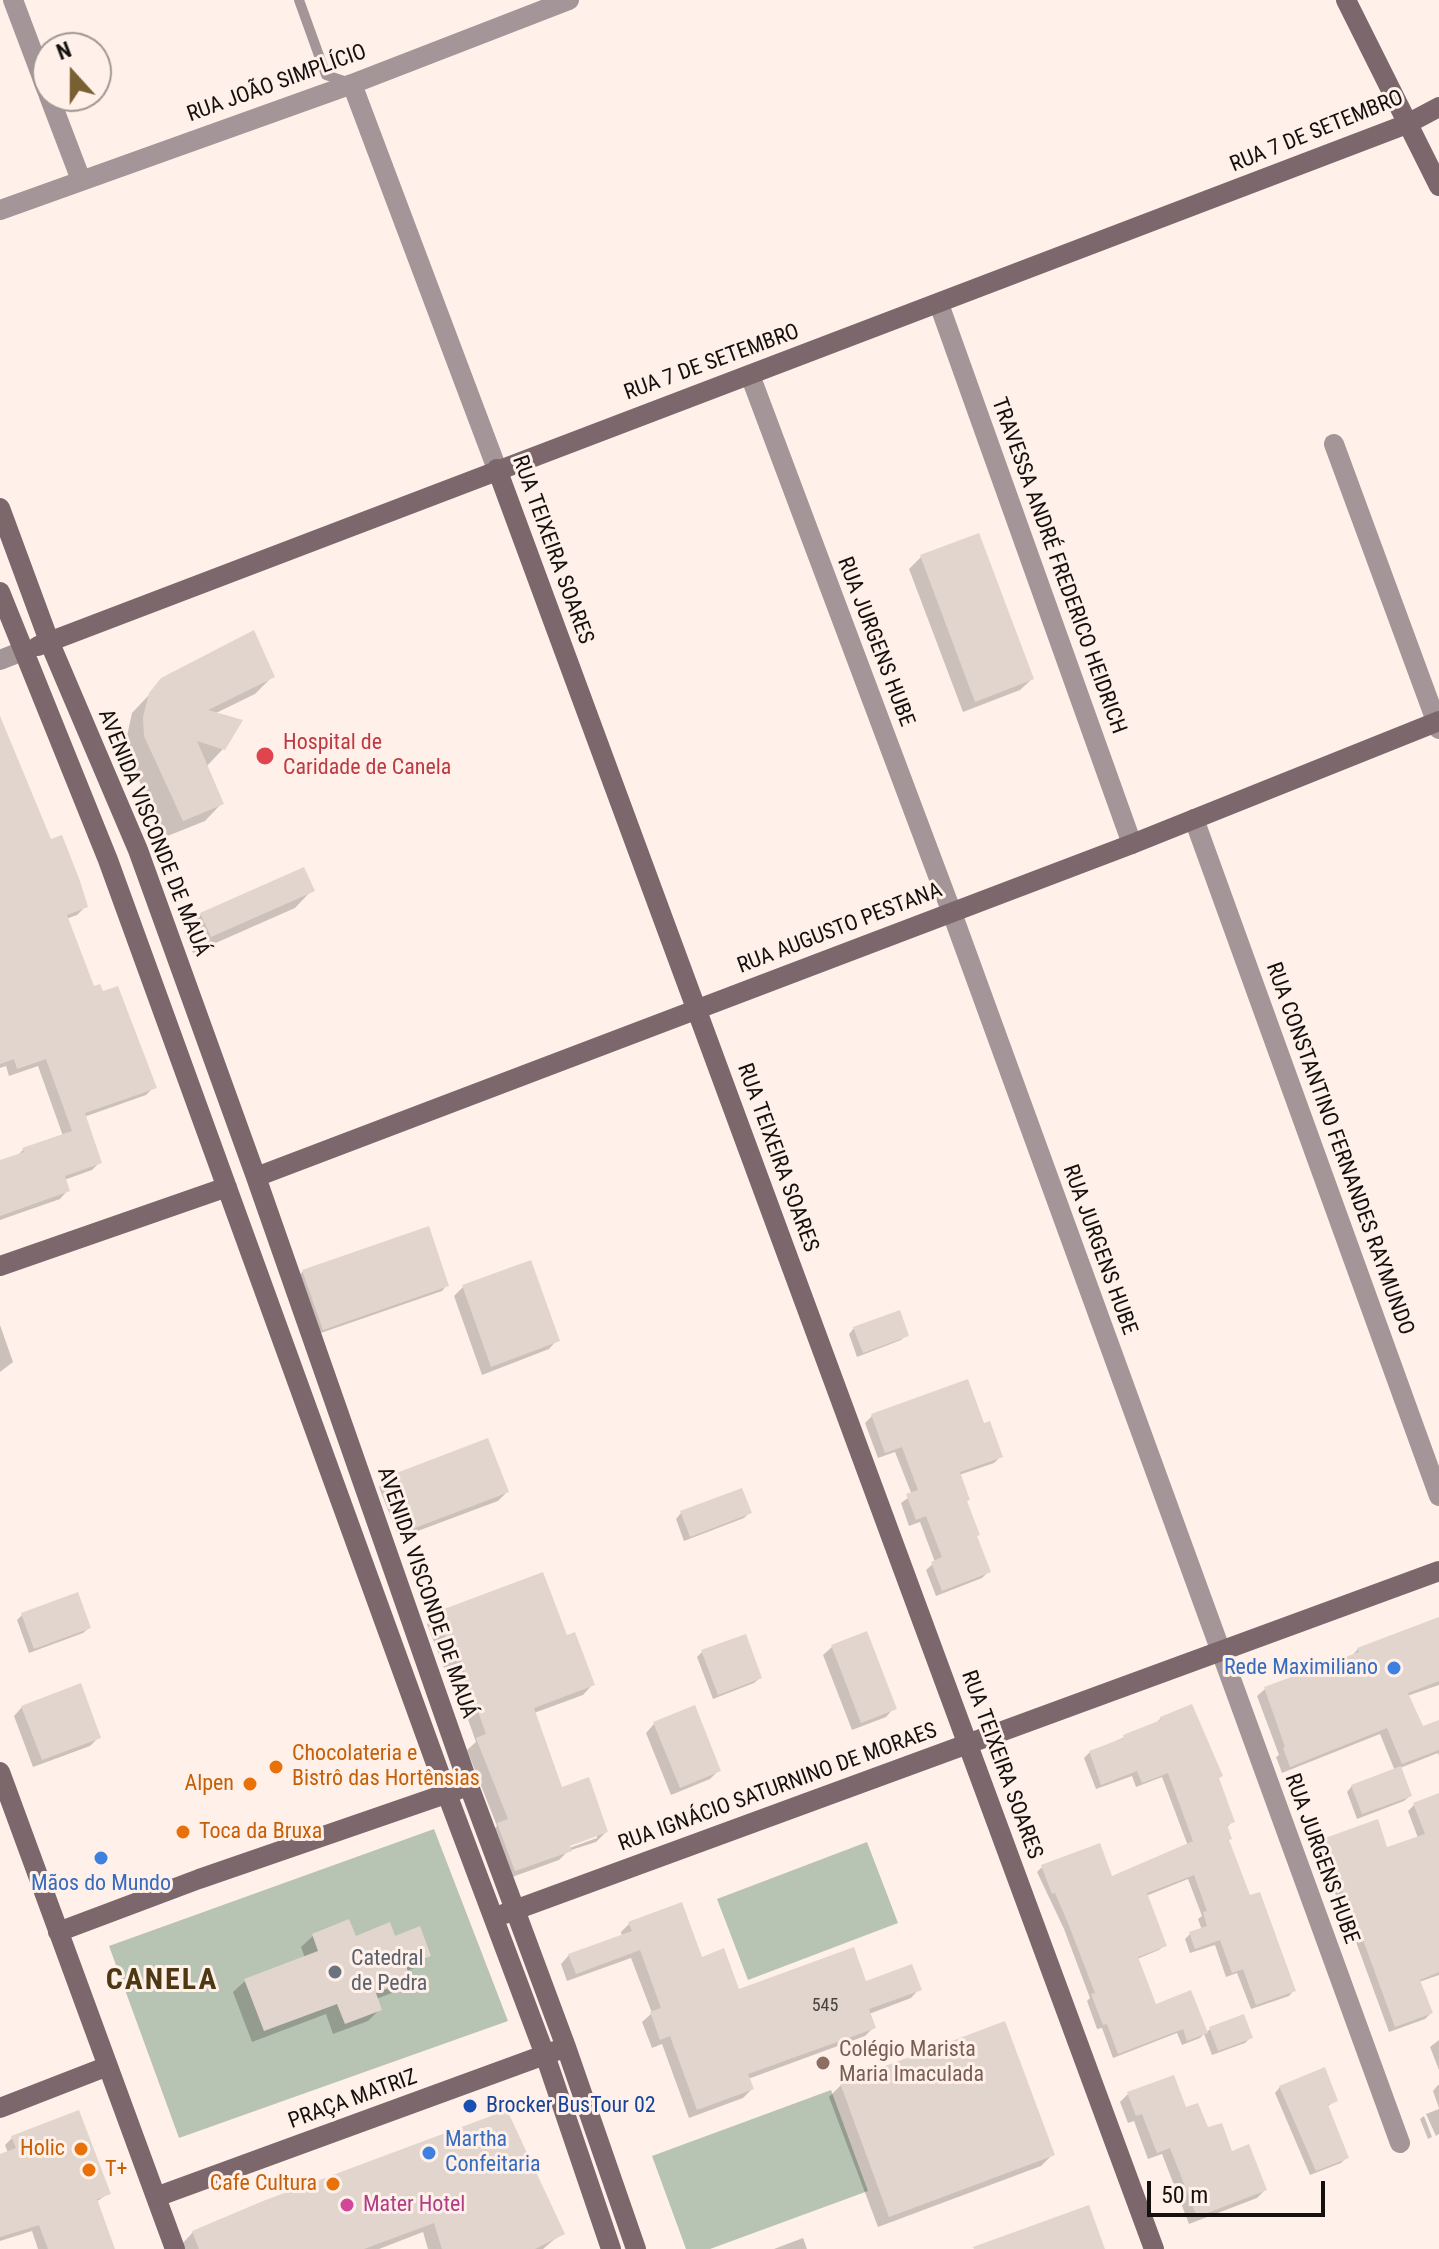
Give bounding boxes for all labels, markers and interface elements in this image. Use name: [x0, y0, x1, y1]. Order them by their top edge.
north arrow: [32, 32, 112, 112]
text: N: [53, 37, 75, 65]
street label: RUA JOÃO SIMPLÍCIO: [184, 39, 370, 129]
street label: RUA 7 DE SETEMBRO: [1227, 85, 1407, 179]
street label: RUA 7 DE SETEMBRO: [621, 319, 803, 407]
street label: TRAVESSA ANDRÉ FREDERICO HEIDRICH: [985, 394, 1131, 738]
street label: RUA TEIXEIRA SOARES: [506, 452, 598, 648]
street label: RUA JURGENS HUBE: [831, 554, 919, 730]
street label: AVENIDA VISCONDE DE MAUÁ: [91, 706, 215, 960]
place label: Hospital de Caridade de Canela: [283, 730, 451, 782]
marker: Hospital de Caridade de Canela: [254, 745, 276, 767]
street label: RUA AUGUSTO PESTANA: [734, 878, 946, 980]
street label: RUA CONSTANTINO FERNANDES RAYMUNDO: [1259, 959, 1419, 1339]
street label: RUA TEIXEIRA SOARES: [731, 1060, 823, 1256]
street label: RUA JURGENS HUBE: [1056, 1161, 1142, 1339]
street label: AVENIDA VISCONDE DE MAUÁ: [371, 1464, 481, 1722]
place label: Rede Maximiliano: [1224, 1655, 1378, 1681]
marker: Rede Maximiliano: [1385, 1659, 1403, 1677]
street label: RUA TEIXEIRA SOARES: [955, 1667, 1047, 1863]
street label: RUA IGNÁCIO SATURNINO DE MORAES: [615, 1718, 941, 1858]
place label: Chocolateria e Bistrô das Hortênsias: [292, 1741, 480, 1792]
marker: Chocolateria e Bistrô das Hortênsias: [267, 1758, 285, 1776]
street label: RUA JURGENS HUBE: [1278, 1770, 1364, 1948]
place label: Alpen: [184, 1771, 234, 1797]
marker: Alpen: [241, 1775, 259, 1793]
place label: Toca da Bruxa: [199, 1819, 322, 1845]
marker: Toca da Bruxa: [174, 1823, 192, 1841]
marker: Mãos do Mundo: [92, 1849, 110, 1867]
place label: Mãos do Mundo: [31, 1871, 171, 1897]
place label: Catedral de Pedra: [351, 1946, 427, 1998]
district label: CANELA: [106, 1963, 218, 1999]
marker: Catedral de Pedra: [326, 1963, 344, 1981]
house number: 545: [812, 1995, 838, 2017]
place label: Colégio Marista Maria Imaculada: [839, 2037, 984, 2088]
marker: Colégio Marista Maria Imaculada: [814, 2054, 832, 2072]
street label: PRAÇA MATRIZ: [285, 2065, 421, 2135]
place label: Brocker BusTour 02: [486, 2093, 656, 2119]
marker: Brocker BusTour 02: [461, 2097, 479, 2115]
place label: Martha Confeitaria: [445, 2127, 541, 2178]
place label: Holic: [20, 2136, 65, 2162]
marker: Holic: [72, 2140, 90, 2158]
marker: Martha Confeitaria: [420, 2144, 438, 2162]
place label: T+: [105, 2157, 127, 2183]
marker: T+: [80, 2161, 98, 2179]
scale bar: [1151, 2165, 1329, 2215]
place label: Cafe Cultura: [210, 2171, 317, 2197]
marker: Cafe Cultura: [324, 2175, 342, 2193]
text: 50 m: [1161, 2181, 1208, 2209]
place label: Mater Hotel: [363, 2192, 465, 2218]
marker: Mater Hotel: [338, 2196, 356, 2214]

